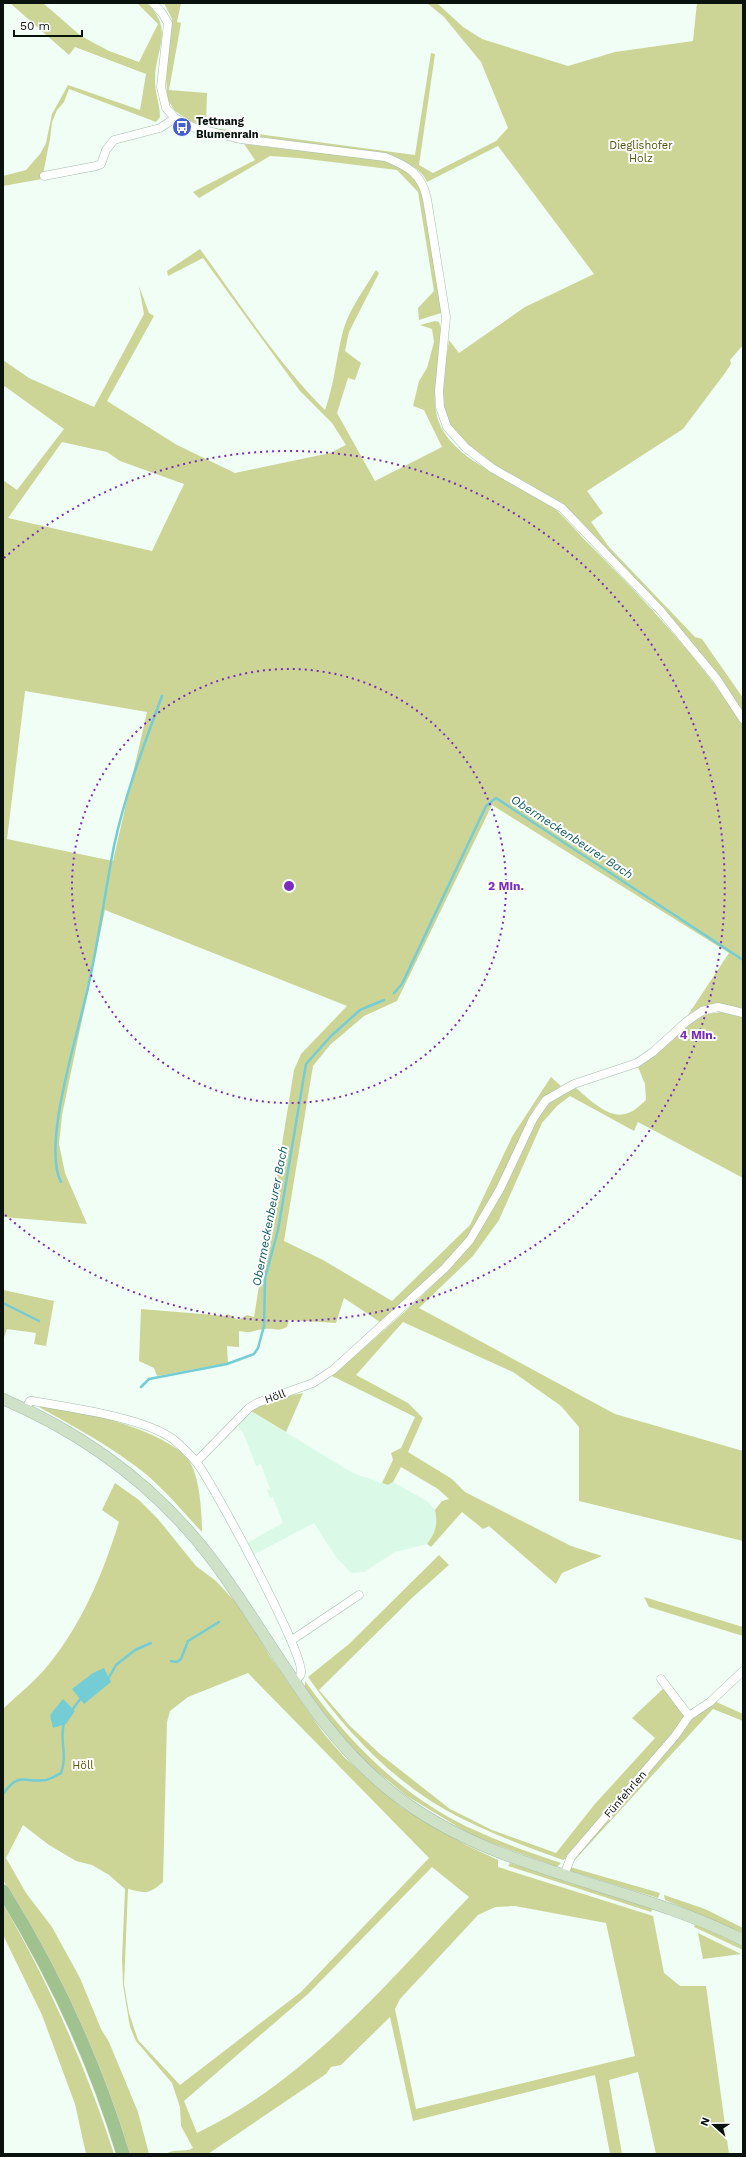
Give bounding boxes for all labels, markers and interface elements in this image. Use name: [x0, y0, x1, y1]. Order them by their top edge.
scale bar: [14, 12, 82, 38]
text: 50 m: [20, 19, 50, 33]
place label: Tettnang Blumenrain: [196, 115, 259, 141]
bus stop icon: Tettnang Blumenrain: [171, 116, 193, 138]
park label: Dieglishofer Holz: [609, 139, 673, 165]
water label: Obermeckenbeurer Bach: [508, 792, 636, 882]
centre of rings: [282, 879, 296, 893]
text: 2 Min.: [488, 879, 524, 893]
text: 4 Min.: [680, 1028, 716, 1042]
water label: Obermeckenbeurer Bach: [250, 1145, 290, 1287]
street label: Höll: [263, 1387, 288, 1406]
park label: Höll: [72, 1759, 94, 1772]
street label: Fünfehrlen: [601, 1768, 649, 1821]
north arrow: [694, 2105, 734, 2145]
text: N: [698, 2115, 713, 2128]

